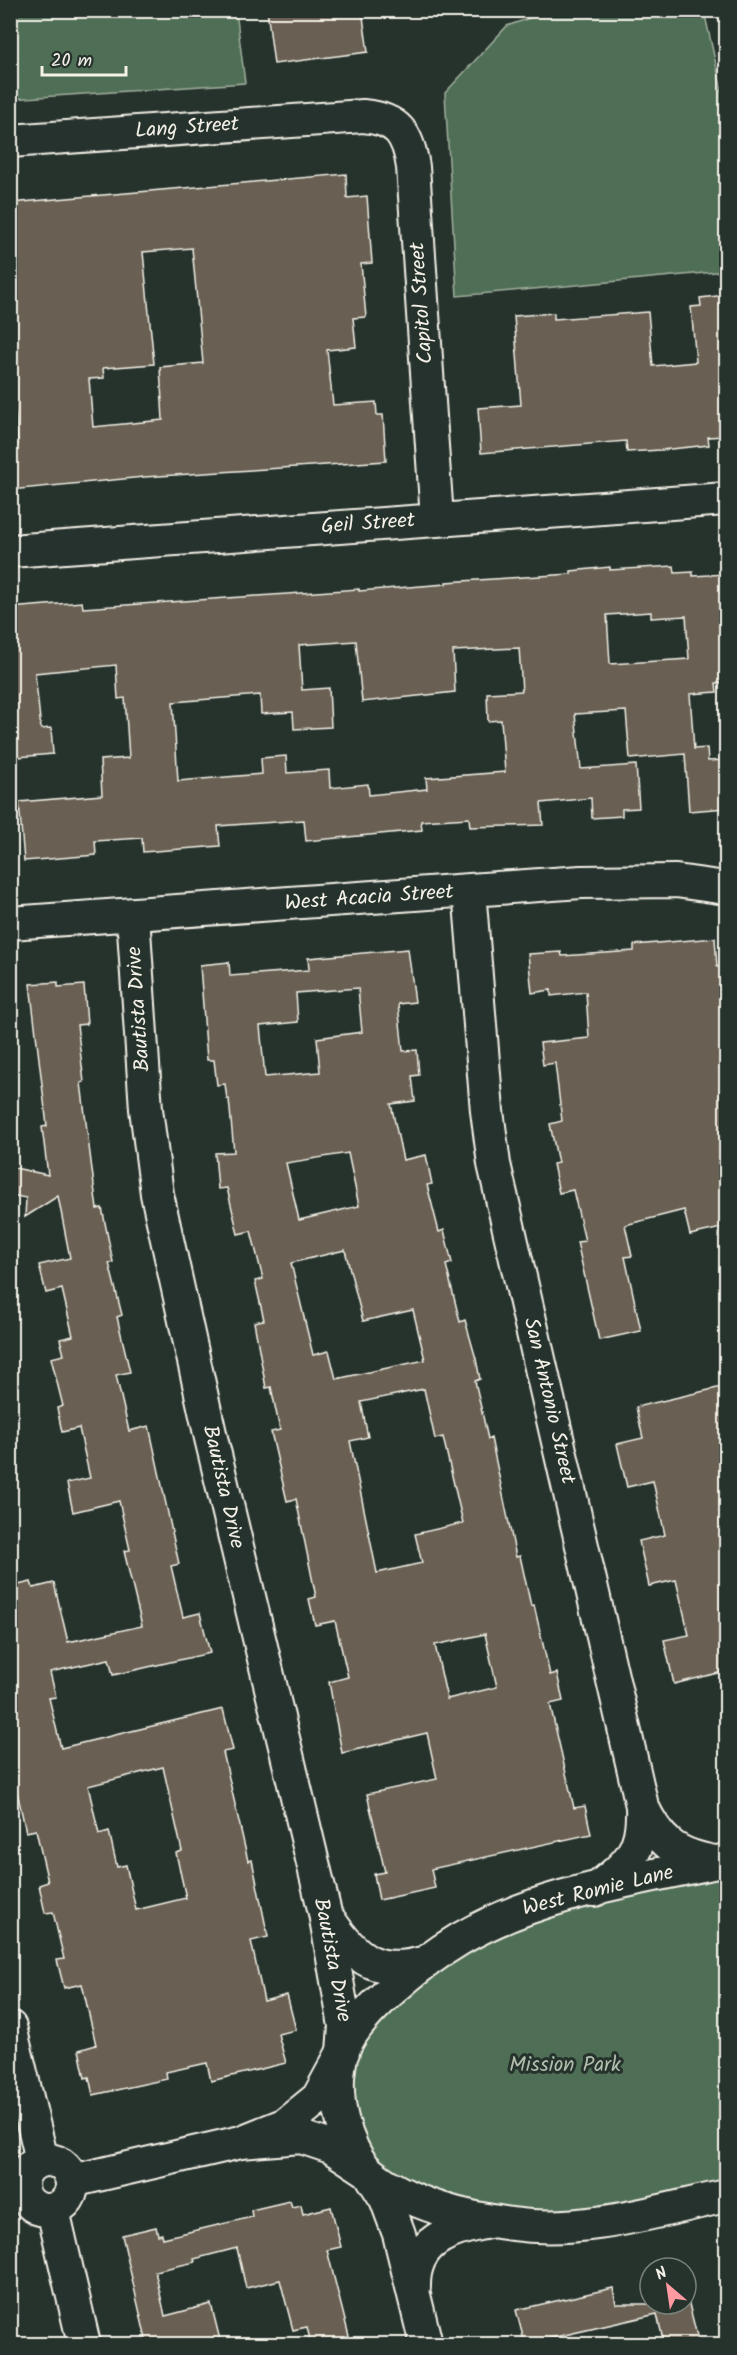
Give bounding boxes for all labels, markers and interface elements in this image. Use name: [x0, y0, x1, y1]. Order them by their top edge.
scale bar: [42, 39, 126, 77]
text: 20 m: [51, 47, 92, 76]
street label: Lang Street: [134, 108, 241, 148]
street label: Capitol Street: [401, 240, 443, 365]
street label: Geil Street: [320, 504, 417, 544]
street label: West Acacia Street: [283, 876, 455, 920]
street label: Bautista Drive: [118, 945, 160, 1073]
street label: San Antonio Street: [514, 1315, 584, 1488]
street label: Bautista Drive: [193, 1422, 253, 1552]
street label: West Romie Lane: [519, 1856, 678, 1926]
street label: Bautista Drive: [304, 1895, 360, 2025]
park label: Mission Park: [509, 2049, 621, 2082]
north arrow: [638, 2256, 698, 2316]
text: N: [651, 2261, 672, 2288]

